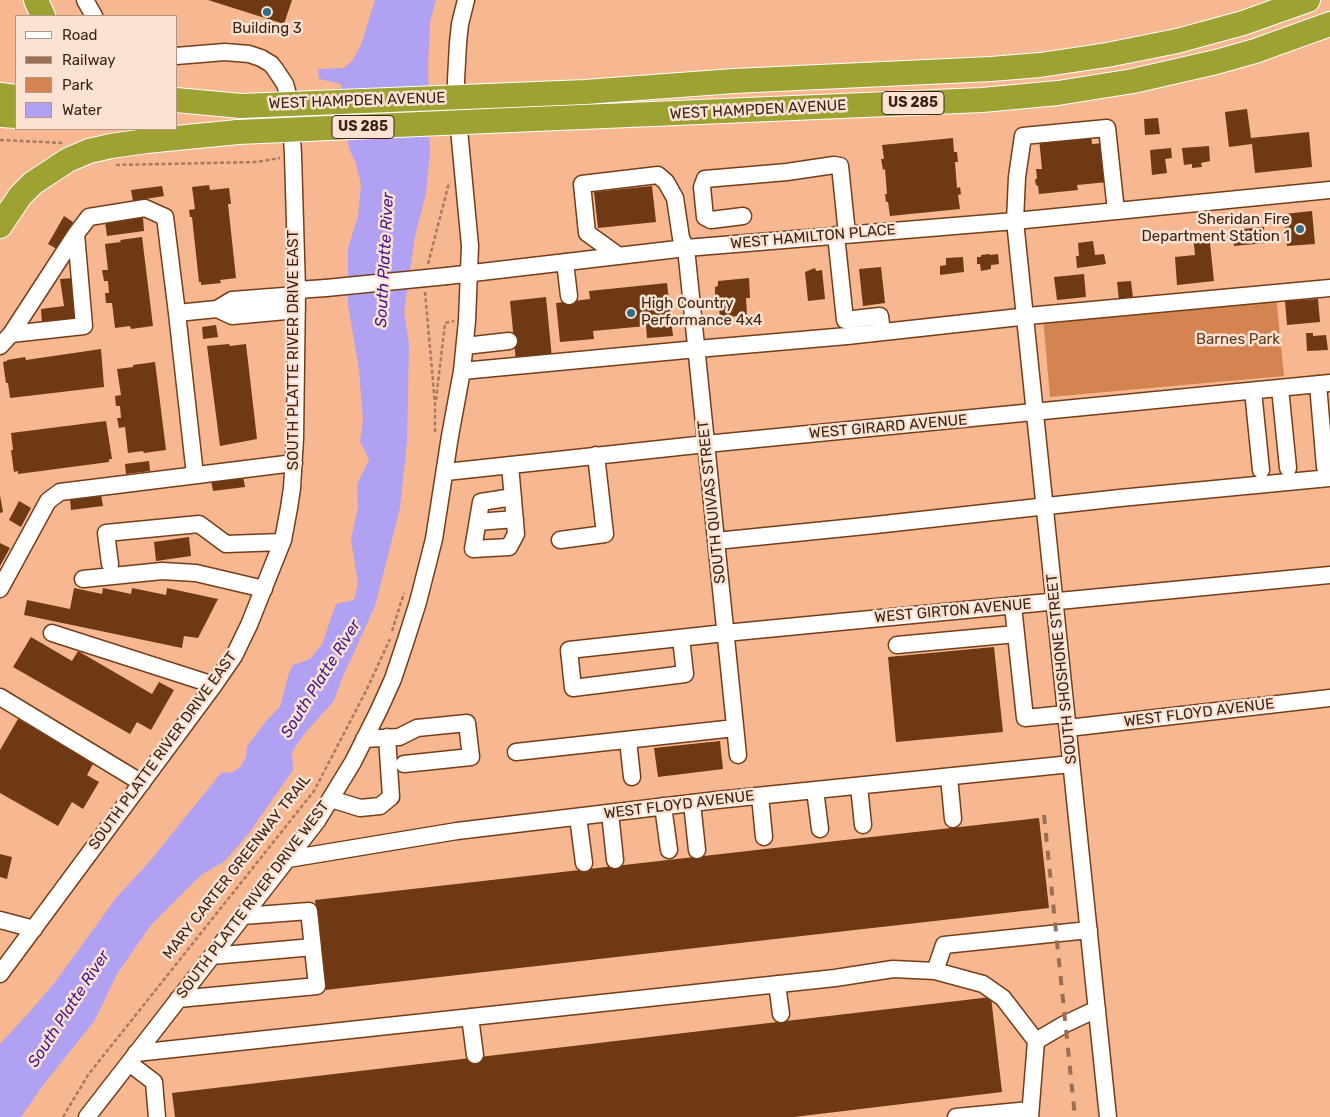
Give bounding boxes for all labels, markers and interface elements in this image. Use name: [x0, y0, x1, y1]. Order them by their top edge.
marker: Building 3: [261, 6, 273, 18]
legend: [15, 15, 178, 130]
place label: Building 3: [232, 20, 302, 38]
text: Road: [62, 26, 98, 44]
text: Railway: [62, 51, 116, 69]
text: Park: [62, 76, 93, 94]
street label: WEST HAMPDEN AVENUE: [268, 89, 446, 113]
road number: US 285: [882, 92, 944, 115]
street label: WEST HAMPDEN AVENUE: [669, 96, 847, 124]
text: Water: [62, 101, 102, 119]
road number: US 285: [332, 115, 394, 138]
water label: South Platte River: [372, 192, 398, 328]
place label: Sheridan Fire Department Station 1: [1142, 211, 1290, 246]
street label: WEST HAMILTON PLACE: [730, 221, 896, 253]
marker: Sheridan Fire Department Station 1: [1294, 223, 1306, 235]
street label: SOUTH PLATTE RIVER DRIVE EAST: [285, 230, 303, 470]
place label: High Country Performance 4x4: [641, 295, 762, 330]
marker: High Country Performance 4x4: [625, 307, 637, 319]
park label: Barnes Park: [1196, 331, 1280, 349]
street label: WEST GIRARD AVENUE: [808, 411, 968, 443]
street label: SOUTH QUIVAS STREET: [694, 419, 730, 585]
street label: SOUTH SHOSHONE STREET: [1043, 573, 1081, 765]
street label: WEST GIRTON AVENUE: [874, 595, 1032, 627]
water label: South Platte River: [277, 617, 365, 741]
street label: SOUTH PLATTE RIVER DRIVE EAST: [85, 649, 241, 853]
street label: WEST FLOYD AVENUE: [1123, 695, 1275, 731]
street label: MARY CARTER GREENWAY TRAIL: [159, 771, 315, 963]
street label: WEST FLOYD AVENUE: [603, 787, 755, 823]
street label: SOUTH PLATTE RIVER DRIVE WEST: [173, 798, 333, 1002]
water label: South Platte River: [24, 947, 114, 1071]

